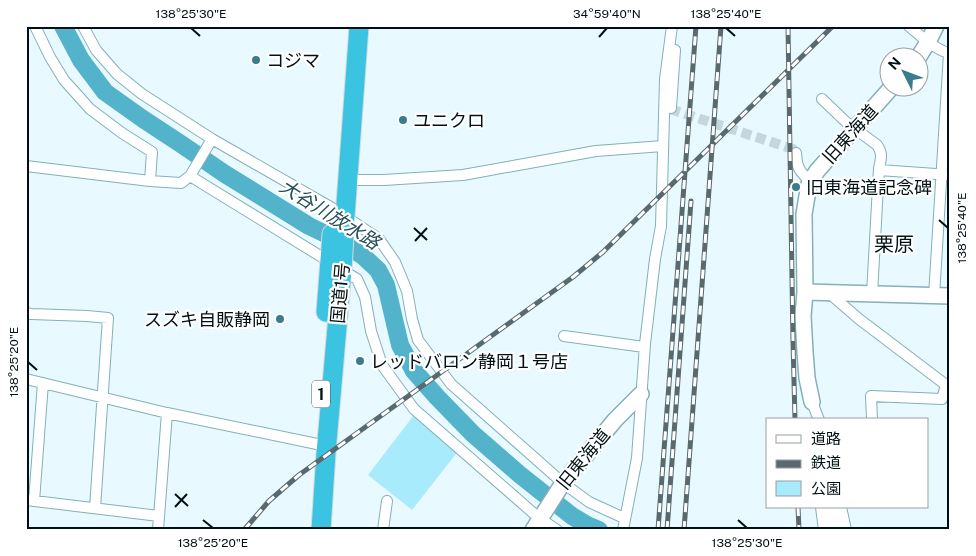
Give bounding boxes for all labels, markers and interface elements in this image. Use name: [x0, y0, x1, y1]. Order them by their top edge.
text: 138°25'30"E: [156, 7, 226, 21]
text: 34°59'40"N: [573, 7, 641, 21]
text: 138°25'40"E: [691, 7, 761, 21]
north arrow: [878, 48, 928, 98]
place label: コジマ: [266, 50, 320, 71]
marker: コジマ: [250, 54, 262, 66]
text: N: [885, 54, 904, 73]
street label: 旧東海道: [818, 100, 882, 168]
place label: ユニクロ: [413, 110, 485, 131]
marker: ユニクロ: [397, 114, 409, 126]
water label: 大谷川放水路: [276, 174, 386, 255]
place label: 旧東海道記念碑: [806, 177, 932, 198]
marker: 旧東海道記念碑: [790, 181, 802, 193]
text: 138°25'40"E: [955, 193, 969, 263]
district label: 栗原: [874, 232, 914, 256]
street label: 国道1号: [327, 262, 353, 324]
place label: スズキ自販静岡: [144, 309, 270, 330]
marker: スズキ自販静岡: [274, 313, 286, 325]
text: 138°25'20"E: [7, 327, 21, 397]
place label: レッドバロン静岡１号店: [370, 351, 568, 372]
marker: レッドバロン静岡１号店: [354, 355, 366, 367]
road number: 1: [312, 380, 330, 408]
legend: [766, 418, 928, 508]
street label: 旧東海道: [552, 424, 614, 494]
text: 道路: [811, 430, 841, 447]
text: 鉄道: [811, 454, 841, 471]
text: 公園: [811, 480, 841, 497]
text: 138°25'20"E: [178, 536, 248, 550]
text: 138°25'30"E: [712, 536, 782, 550]

